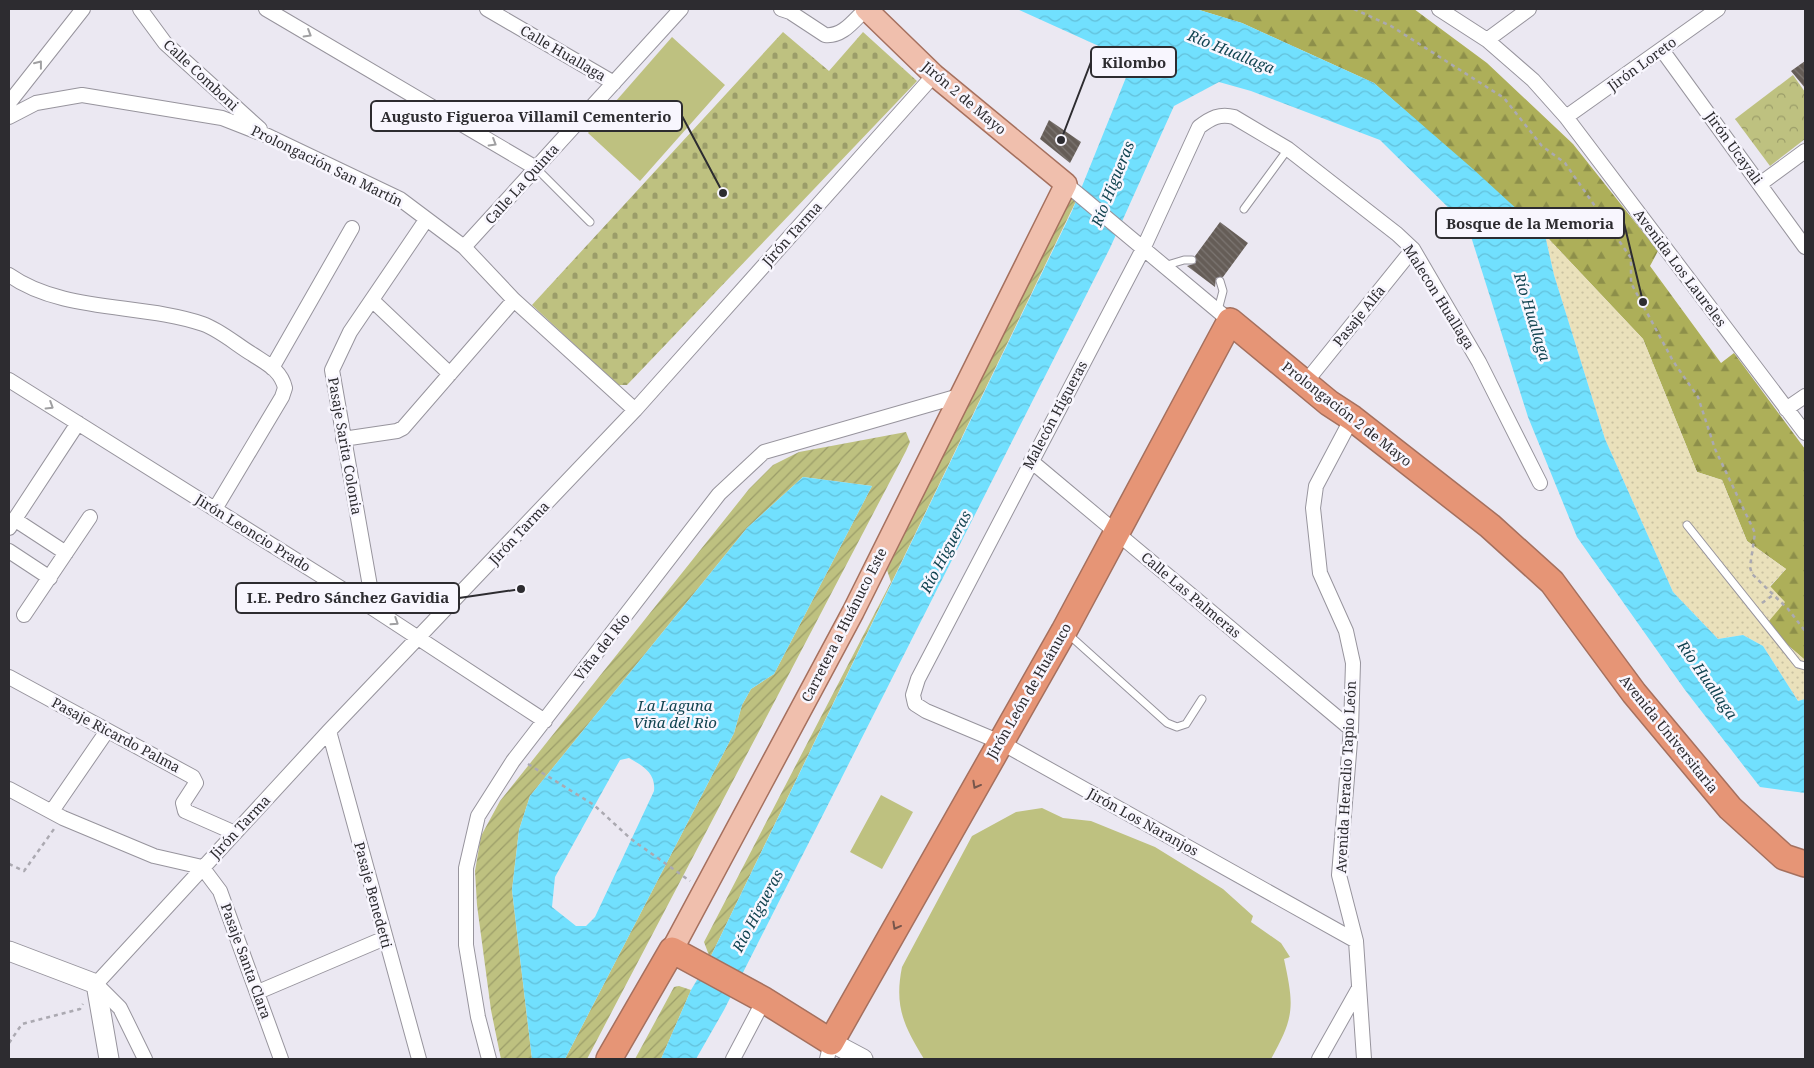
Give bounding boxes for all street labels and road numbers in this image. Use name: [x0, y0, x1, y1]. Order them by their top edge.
street label: Calle Huallaga: [517, 20, 610, 85]
street label: Jirón Loreto: [1603, 32, 1680, 96]
street label: Calle Comboni: [160, 35, 243, 115]
street label: Jirón 2 de Mayo: [917, 56, 1011, 139]
street label: Jirón Ucayali: [1701, 107, 1768, 188]
street label: Prolongación San Martín: [248, 121, 406, 211]
street label: Calle La Quinta: [480, 139, 563, 228]
street label: Jirón Tarma: [757, 197, 826, 271]
street label: Avenida Los Laureles: [1630, 205, 1731, 330]
street label: Malecon Huallaga: [1399, 241, 1479, 353]
street label: Pasaje Alfa: [1328, 281, 1389, 350]
street label: Malecón Higueras: [1018, 357, 1091, 472]
street label: Prolongación 2 de Mayo: [1278, 357, 1416, 470]
street label: Pasaje Sarita Colonia: [324, 376, 367, 516]
street label: Jirón Leoncio Prado: [191, 489, 315, 576]
street label: Jirón Tarma: [484, 497, 553, 569]
street label: Carretera a Huánuco Este: [796, 544, 891, 705]
street label: Calle Las Palmeras: [1137, 547, 1245, 642]
street label: Viña del Río: [569, 609, 634, 684]
street label: Jirón León de Huánuco: [981, 619, 1075, 763]
street label: Avenida Universitaria: [1616, 671, 1723, 797]
street label: Avenida Heraclio Tapio León: [1331, 680, 1360, 874]
street label: Pasaje Ricardo Palma: [49, 693, 184, 777]
street label: Jirón Los Naranjos: [1084, 783, 1202, 860]
street label: Jirón Tarma: [205, 791, 274, 863]
street label: Pasaje Benedetti: [350, 840, 397, 951]
street label: Pasaje Santa Clara: [217, 900, 276, 1021]

